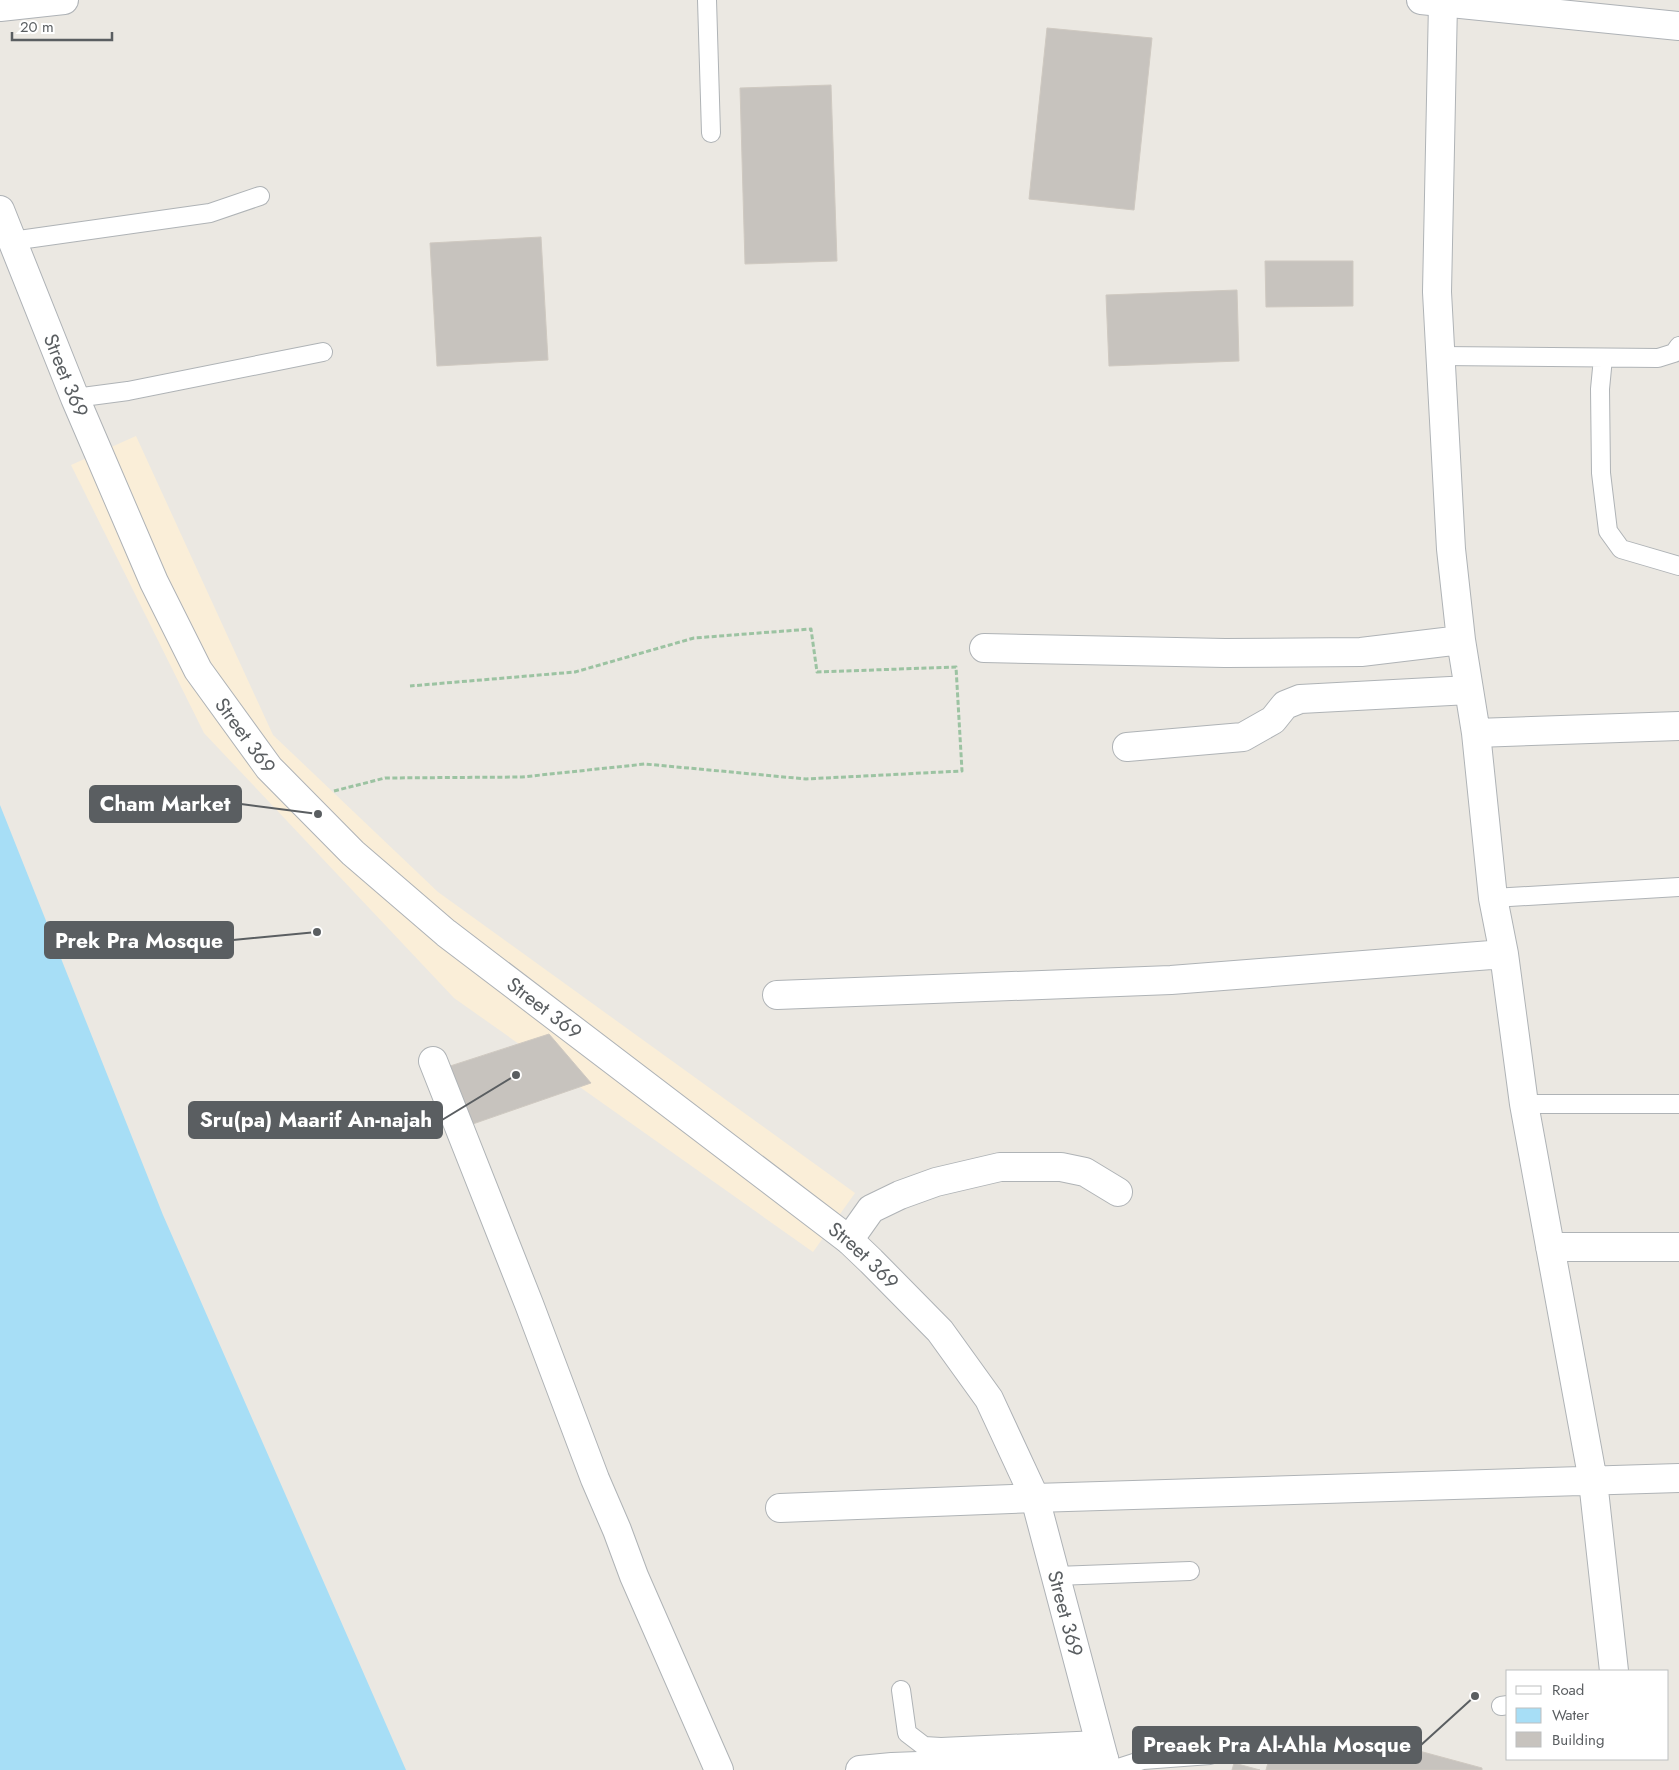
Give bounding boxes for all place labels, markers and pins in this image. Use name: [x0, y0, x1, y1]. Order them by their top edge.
callout: Cham Market: [90, 786, 241, 822]
callout: Prek Pra Mosque: [45, 922, 233, 958]
callout: Sru(pa) Maarif An-najah: [189, 1102, 442, 1138]
callout: Preaek Pra Al-Ahla Mosque: [1133, 1727, 1421, 1763]

